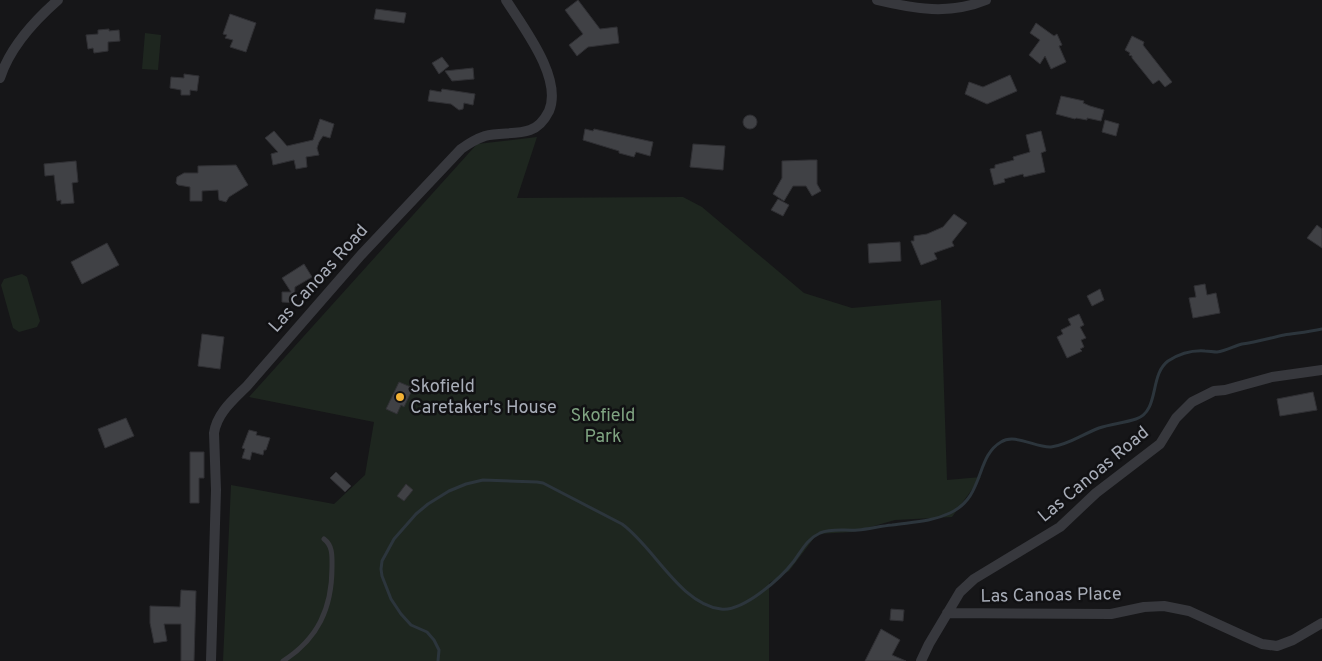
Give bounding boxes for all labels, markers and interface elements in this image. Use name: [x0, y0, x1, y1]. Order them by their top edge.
street label: Las Canoas Road: [264, 220, 374, 338]
place label: Skofield Caretaker's House: [410, 376, 557, 420]
marker: Skofield Caretaker's House: [394, 391, 406, 403]
park label: Skofield Park: [571, 405, 635, 449]
street label: Las Canoas Road: [1034, 422, 1154, 528]
street label: Las Canoas Place: [980, 583, 1122, 609]

